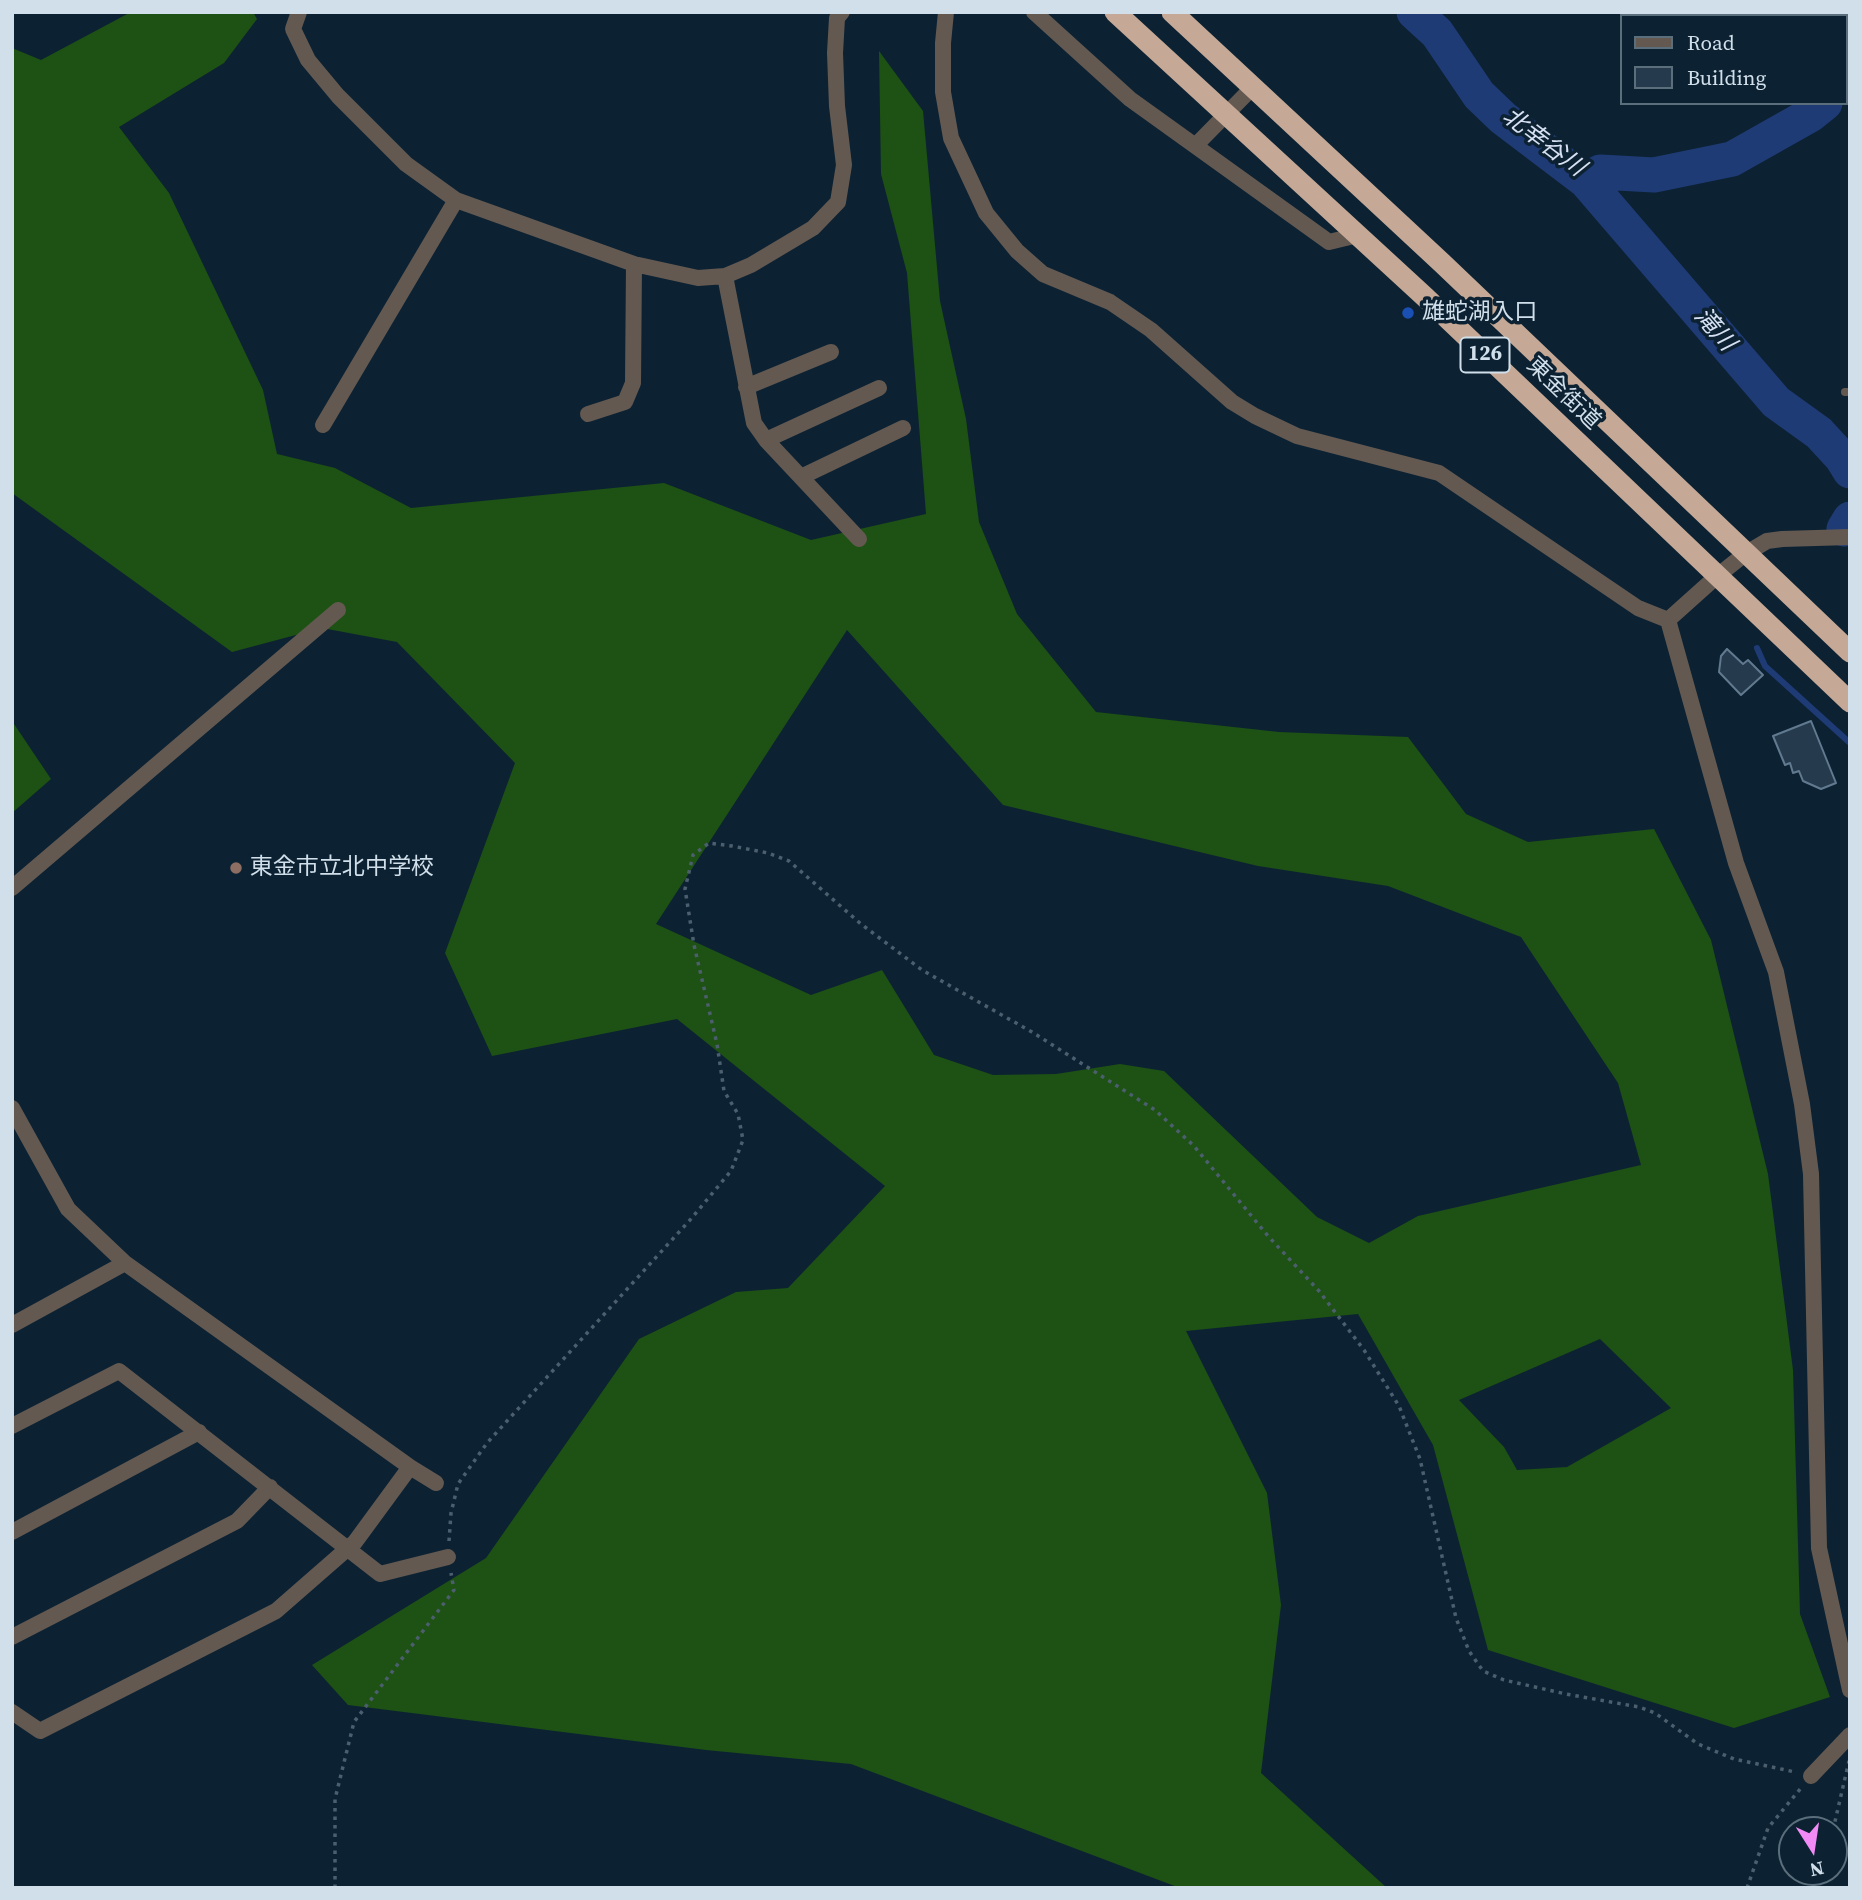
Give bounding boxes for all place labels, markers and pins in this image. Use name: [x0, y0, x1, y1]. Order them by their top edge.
place label: 雄蛇湖入口: [1422, 299, 1537, 327]
marker: 雄蛇湖入口: [1400, 305, 1416, 321]
place label: 東金市立北中学校: [250, 854, 434, 882]
marker: 東金市立北中学校: [228, 860, 244, 876]

